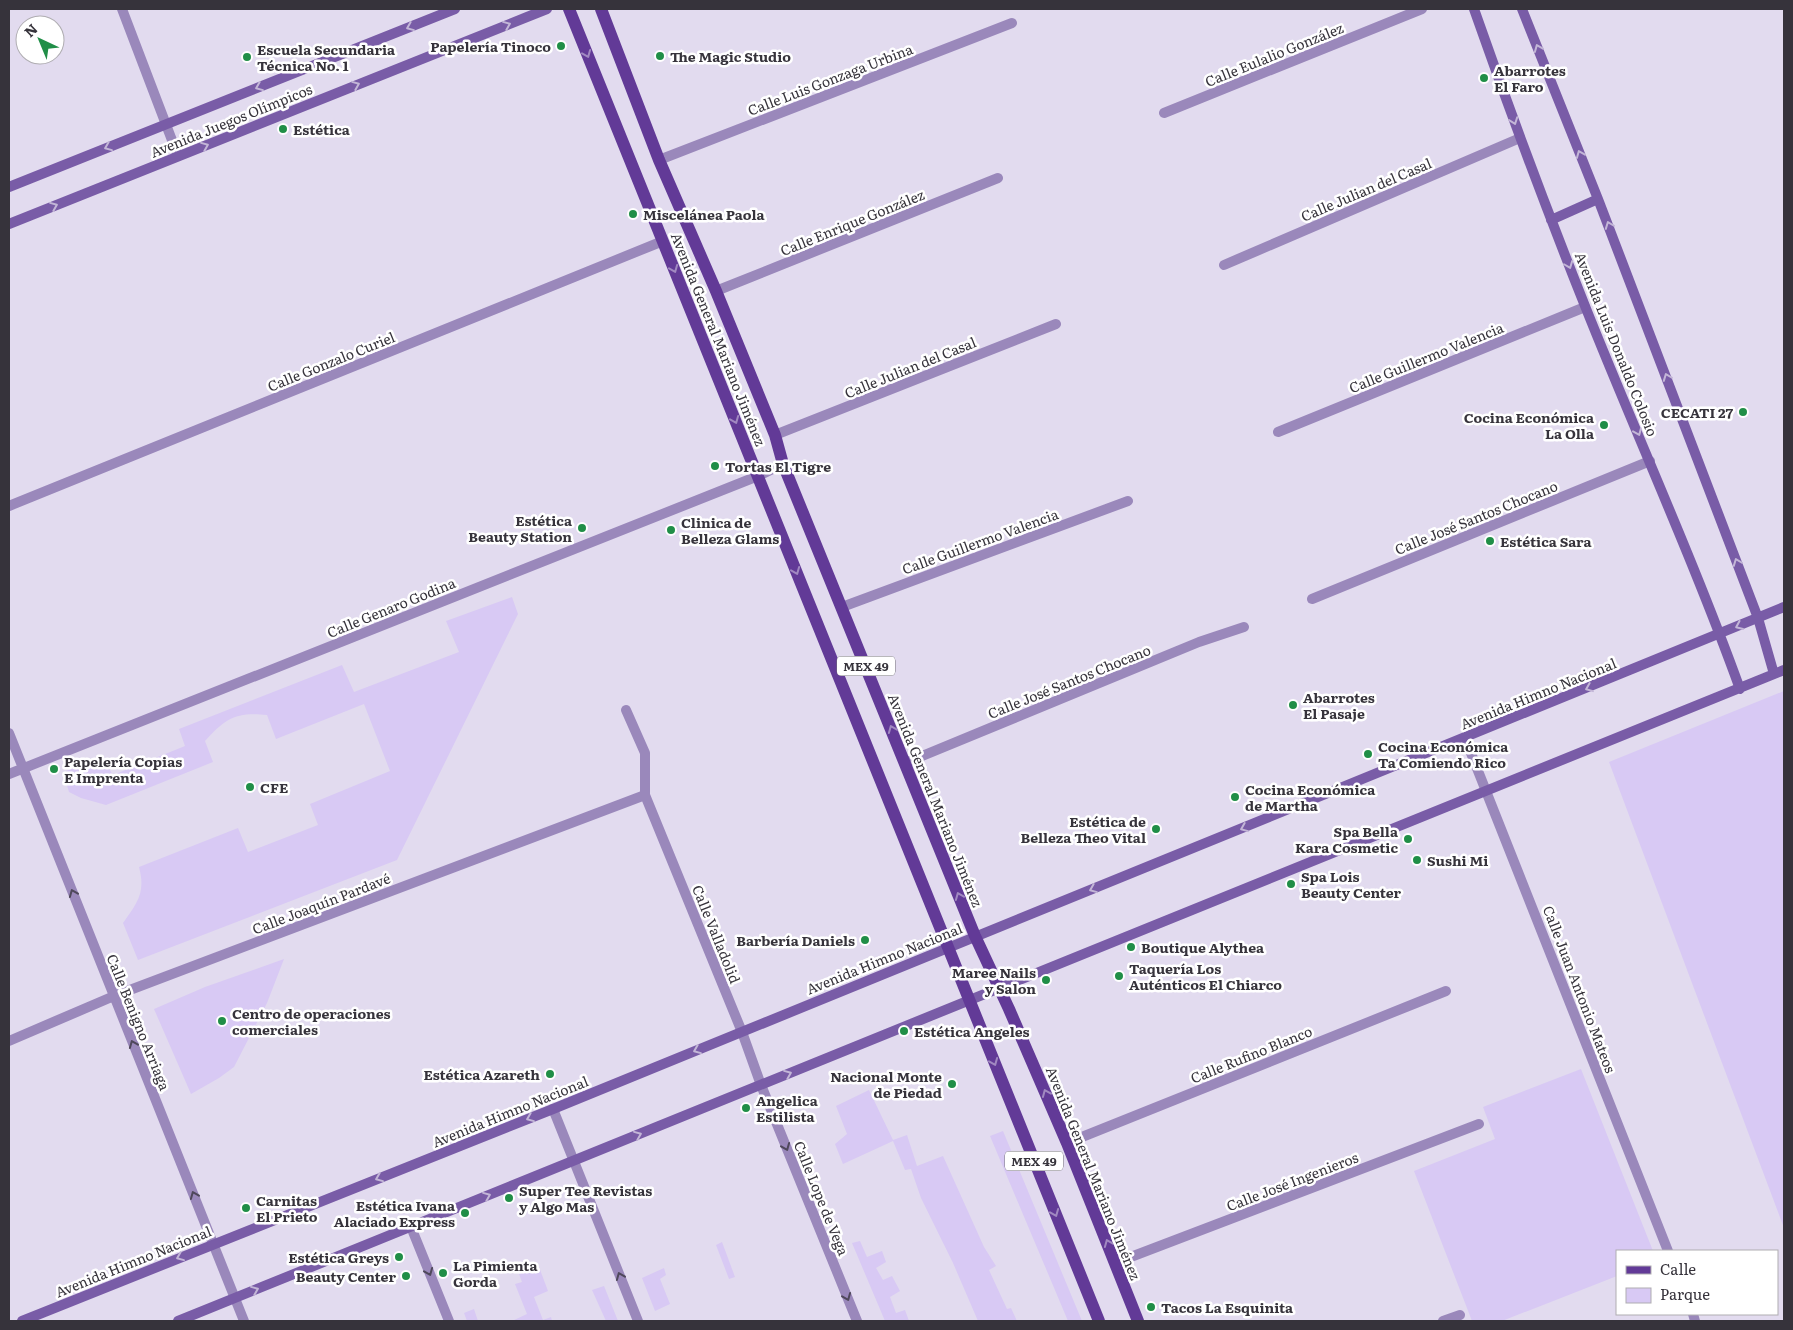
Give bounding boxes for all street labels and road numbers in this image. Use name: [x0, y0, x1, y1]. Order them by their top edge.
street label: Calle Eulalio González: [1202, 17, 1346, 91]
street label: Calle Luis Gonzaga Urbina: [745, 38, 916, 120]
street label: Avenida Juegos Olímpicos: [147, 78, 315, 162]
street label: Calle Julian del Casal: [1298, 152, 1435, 226]
street label: Calle Enrique González: [777, 184, 927, 260]
street label: Avenida General Mariano Jiménez: [667, 229, 771, 449]
street label: Avenida Luis Donaldo Colosio: [1571, 249, 1663, 439]
street label: Calle Guillermo Valencia: [1346, 317, 1507, 397]
street label: Calle Gonzalo Curiel: [264, 326, 398, 396]
street label: Calle Julian del Casal: [841, 331, 979, 403]
street label: Calle José Santos Chocano: [1392, 475, 1560, 559]
street label: Calle Guillermo Valencia: [899, 503, 1061, 579]
street label: Calle Genaro Godina: [324, 572, 459, 642]
street label: Calle José Santos Chocano: [985, 639, 1153, 723]
street label: Avenida Himno Nacional: [1457, 652, 1619, 733]
road number: MEX 49: [837, 656, 895, 676]
street label: Avenida General Mariano Jiménez: [884, 690, 988, 910]
street label: Calle Joaquín Pardavé: [249, 867, 393, 939]
street label: Calle Valladolid: [688, 882, 746, 987]
street label: Calle Juan Antonio Mateos: [1539, 902, 1621, 1076]
street label: Avenida Himno Nacional: [803, 917, 965, 998]
street label: Calle Benigno Arriaga: [102, 951, 176, 1094]
street label: Calle Rufino Blanco: [1187, 1020, 1315, 1088]
street label: Avenida General Mariano Jiménez: [1042, 1063, 1146, 1283]
street label: Avenida Himno Nacional: [429, 1070, 591, 1151]
street label: Calle Lope de Vega: [790, 1138, 854, 1259]
street label: Calle José Ingenieros: [1223, 1147, 1361, 1215]
road number: MEX 49: [1005, 1152, 1063, 1170]
street label: Avenida Himno Nacional: [52, 1220, 214, 1301]

